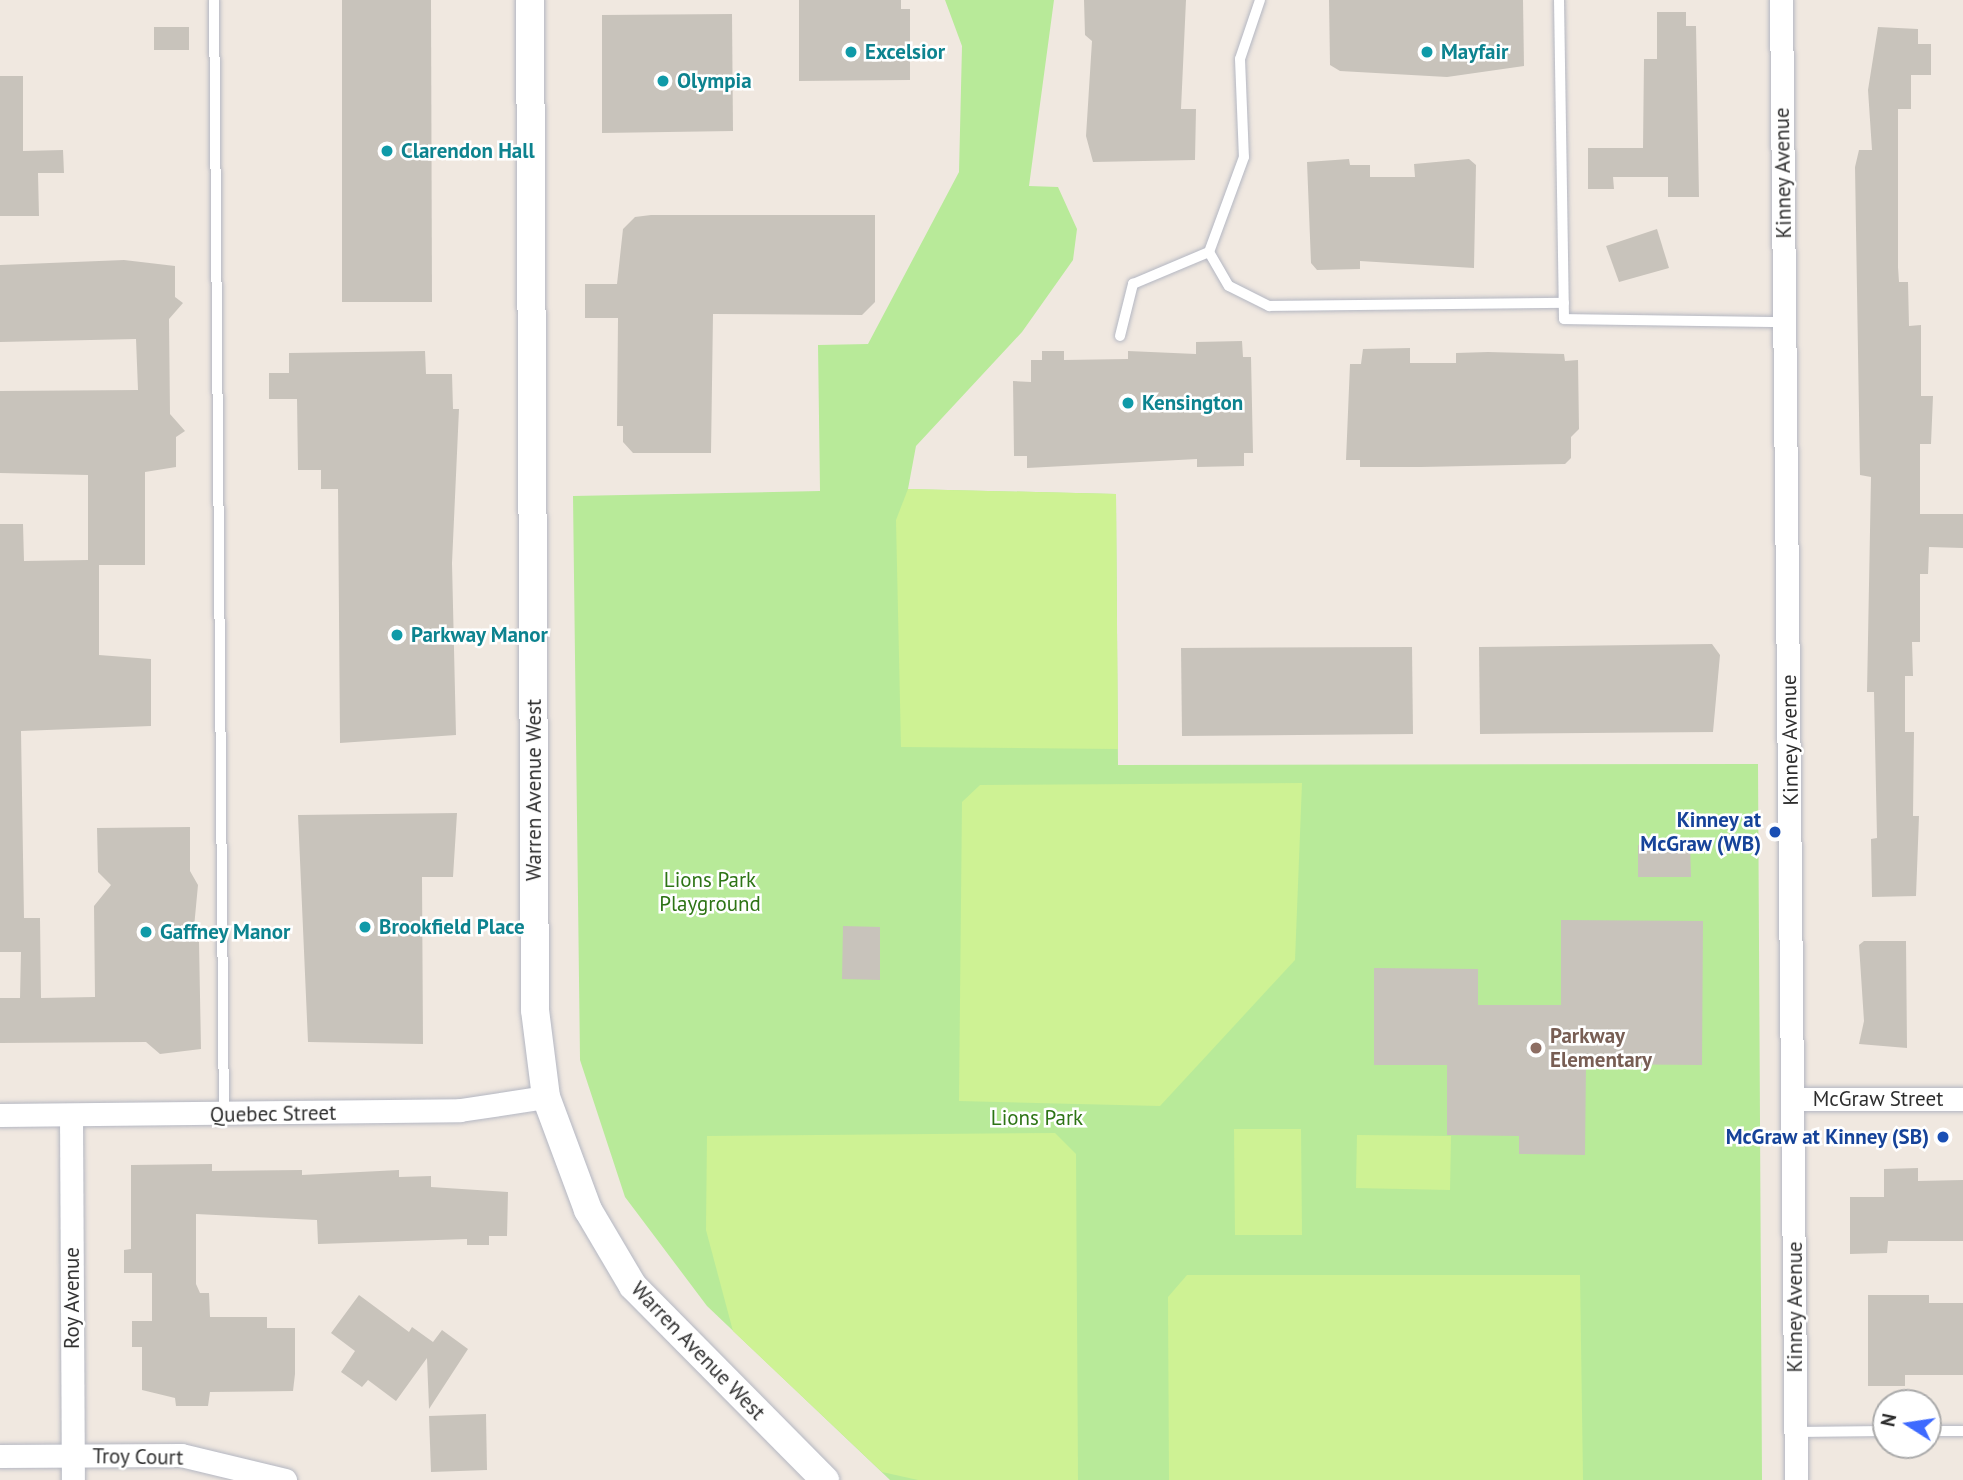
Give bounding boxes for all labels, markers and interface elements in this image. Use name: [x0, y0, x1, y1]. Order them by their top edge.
place label: Excelsior: [865, 39, 945, 65]
place label: Mayfair: [1441, 39, 1508, 65]
marker: Excelsior: [843, 44, 859, 60]
marker: Mayfair: [1419, 44, 1435, 60]
place label: Olympia: [677, 68, 752, 94]
marker: Olympia: [655, 73, 671, 89]
street label: Kinney Avenue: [1769, 106, 1797, 240]
place label: Clarendon Hall: [401, 138, 535, 164]
marker: Clarendon Hall: [379, 143, 395, 159]
place label: Kensington: [1142, 390, 1243, 416]
marker: Kensington: [1120, 395, 1136, 411]
place label: Parkway Manor: [411, 622, 549, 648]
marker: Parkway Manor: [389, 627, 405, 643]
street label: Kinney Avenue: [1776, 673, 1804, 807]
street label: Warren Avenue West: [521, 698, 547, 882]
place label: Kinney at McGraw (WB): [1640, 807, 1761, 857]
marker: Kinney at McGraw (WB): [1767, 824, 1783, 840]
park label: Lions Park Playground: [659, 867, 761, 917]
place label: Brookfield Place: [379, 914, 525, 940]
place label: Gaffney Manor: [160, 919, 291, 945]
marker: Brookfield Place: [357, 919, 373, 935]
marker: Gaffney Manor: [138, 924, 154, 940]
place label: Parkway Elementary: [1550, 1023, 1652, 1073]
marker: Parkway Elementary: [1528, 1040, 1544, 1056]
street label: McGraw Street: [1812, 1086, 1944, 1112]
street label: Quebec Street: [209, 1100, 337, 1128]
park label: Lions Park: [991, 1105, 1083, 1131]
place label: McGraw at Kinney (SB): [1724, 1124, 1929, 1150]
marker: McGraw at Kinney (SB): [1935, 1129, 1951, 1145]
street label: Kinney Avenue: [1782, 1241, 1808, 1373]
street label: Roy Avenue: [59, 1246, 85, 1350]
street label: Warren Avenue West: [625, 1276, 771, 1426]
north arrow: [1872, 1389, 1942, 1459]
text: N: [1875, 1411, 1901, 1429]
street label: Troy Court: [92, 1444, 184, 1470]

